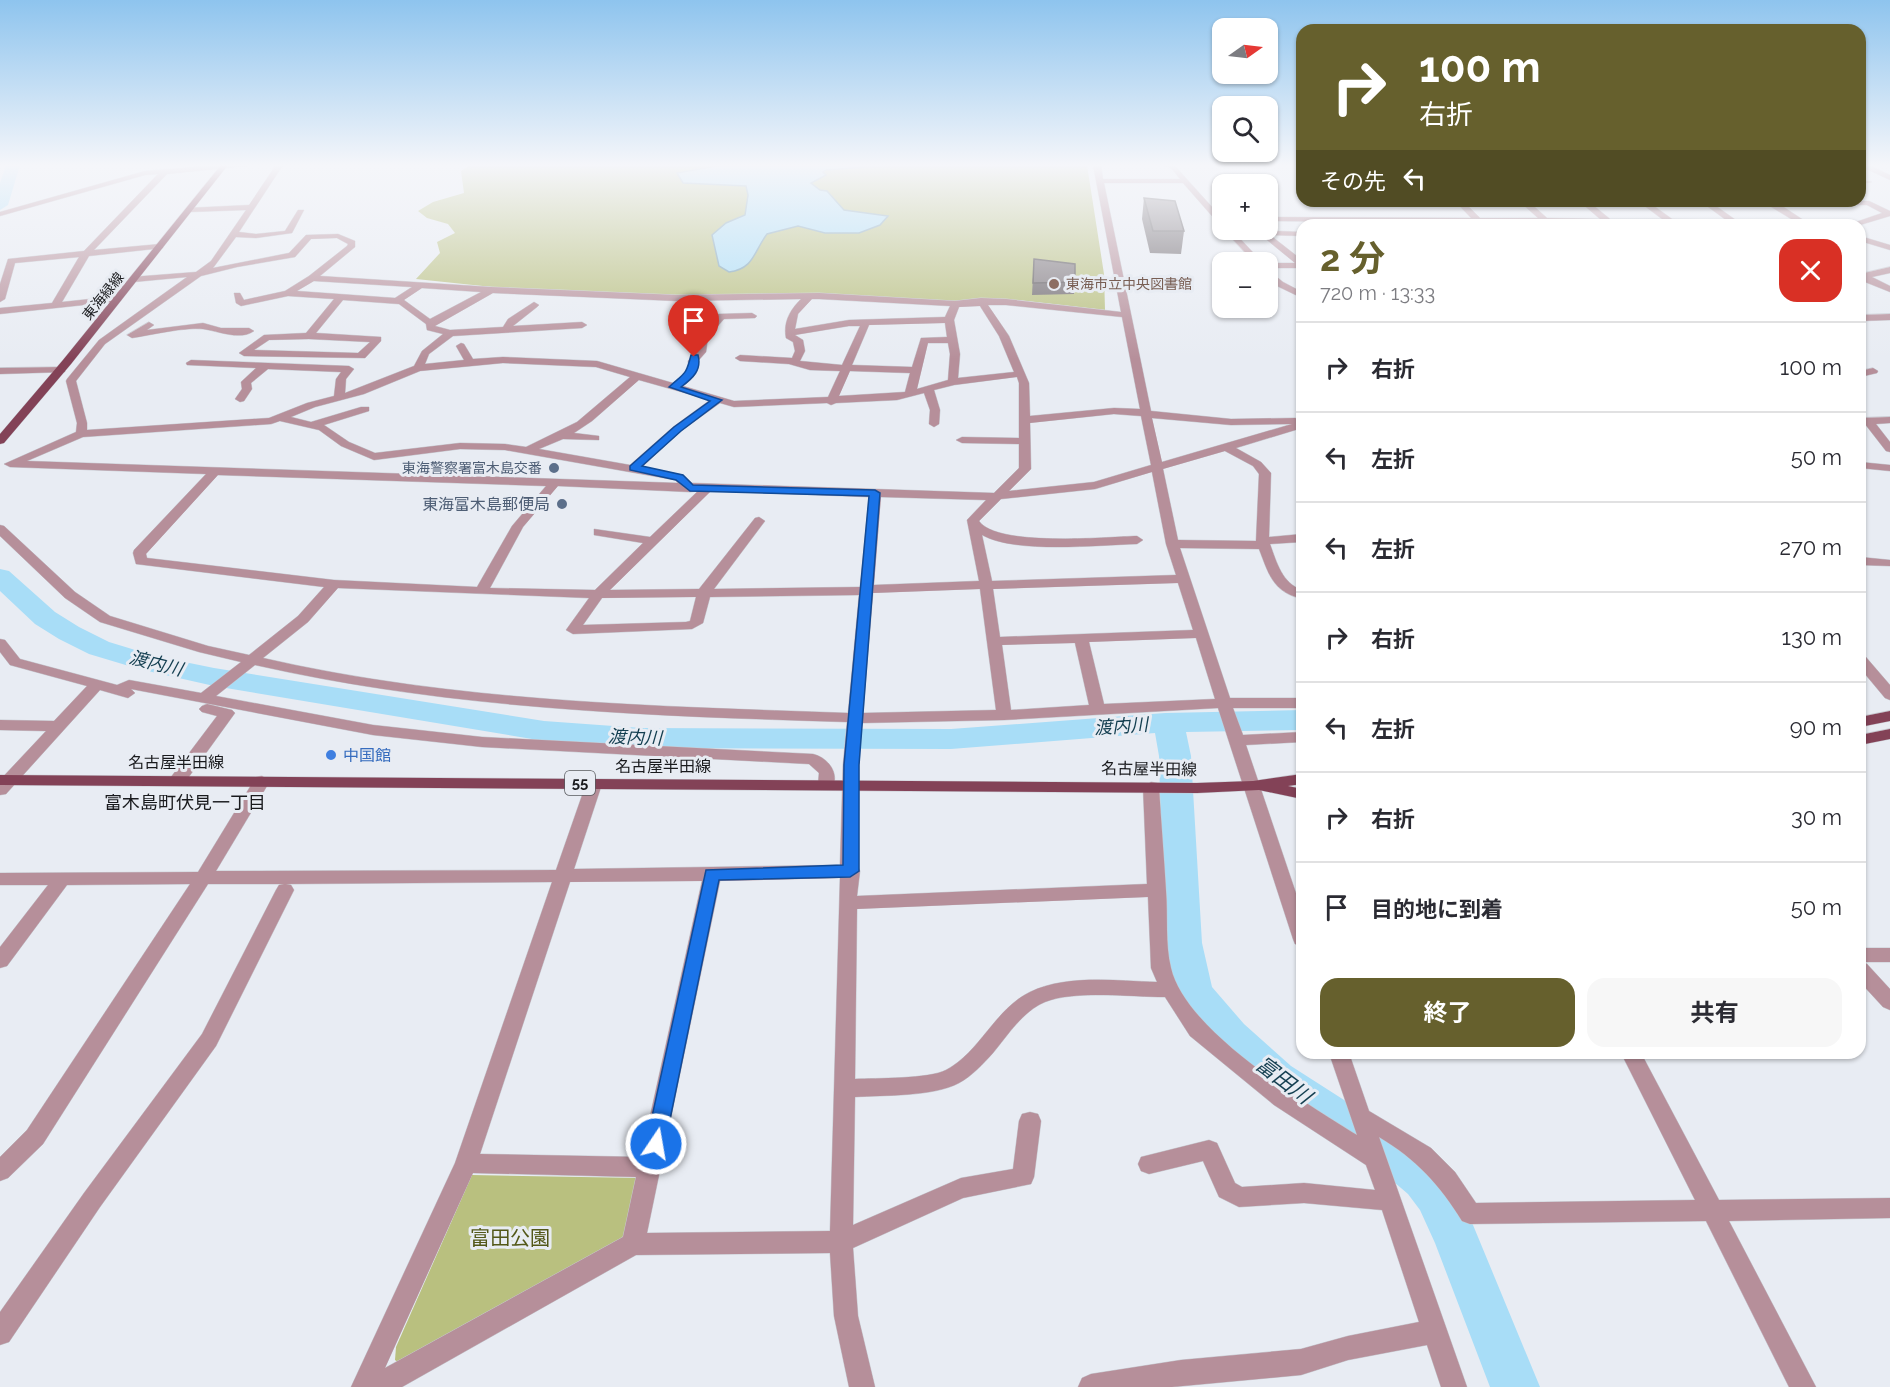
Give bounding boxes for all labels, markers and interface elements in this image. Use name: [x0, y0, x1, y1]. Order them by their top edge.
north arrow: [1212, 18, 1278, 84]
map controls: [1212, 18, 1278, 318]
text: 100 m: [1419, 43, 1541, 92]
icon: right: [1320, 48, 1398, 126]
button: search: [1212, 96, 1278, 162]
text: 右折: [1419, 99, 1473, 130]
icon: left: [1398, 162, 1431, 195]
text: その先: [1320, 168, 1386, 194]
button: +: [1212, 174, 1278, 240]
text: 2 分: [1320, 237, 1385, 279]
button: close: [1779, 239, 1842, 302]
button: −: [1212, 252, 1278, 318]
street label: 東海緑線: [79, 269, 127, 323]
place label: 東海市立中央図書館: [1066, 276, 1192, 292]
marker: 東海市立中央図書館: [1047, 277, 1061, 291]
text: 720 m · 13:33: [1320, 281, 1435, 305]
pin: [668, 295, 719, 357]
icon: arrive: [677, 304, 710, 337]
icon: right: [1320, 351, 1353, 384]
text: 100 m: [1780, 354, 1842, 380]
text: 右折: [1371, 356, 1415, 382]
icon: left: [1320, 441, 1353, 474]
text: 50 m: [1791, 444, 1842, 470]
text: 左折: [1371, 446, 1415, 472]
place label: 東海警察署富木島交番: [402, 460, 542, 476]
marker: 東海警察署富木島交番: [547, 461, 561, 475]
place label: 東海富木島郵便局: [422, 495, 550, 514]
marker: 東海富木島郵便局: [555, 497, 569, 511]
icon: left: [1320, 531, 1353, 564]
text: 270 m: [1780, 534, 1842, 560]
text: 左折: [1371, 536, 1415, 562]
icon: right: [1320, 621, 1353, 654]
text: 130 m: [1782, 624, 1842, 650]
text: 右折: [1371, 626, 1415, 652]
water label: 渡内川: [127, 646, 187, 680]
icon: left: [1320, 711, 1353, 744]
water label: 渡内川: [1093, 714, 1151, 738]
text: 90 m: [1790, 714, 1842, 740]
text: 左折: [1371, 716, 1415, 742]
water label: 渡内川: [608, 726, 664, 749]
place label: 中国館: [343, 746, 391, 765]
marker: 中国館: [324, 748, 338, 762]
street label: 名古屋半田線: [128, 753, 224, 772]
street label: 名古屋半田線: [615, 757, 711, 776]
street label: 名古屋半田線: [1101, 759, 1197, 779]
road number: 55: [565, 771, 595, 795]
district label: 富木島町伏見一丁目: [104, 792, 266, 813]
icon: right: [1320, 801, 1353, 834]
text: 30 m: [1791, 804, 1842, 830]
text: 右折: [1371, 806, 1415, 832]
icon: arrive: [1320, 891, 1353, 924]
text: 50 m: [1791, 894, 1842, 920]
text: 目的地に到着: [1371, 896, 1503, 922]
button: 終了: [1320, 978, 1575, 1047]
button: 共有: [1587, 978, 1842, 1047]
water label: 富田川: [1251, 1051, 1318, 1110]
position arrow: [624, 1112, 688, 1176]
park label: 富田公園: [470, 1226, 550, 1250]

